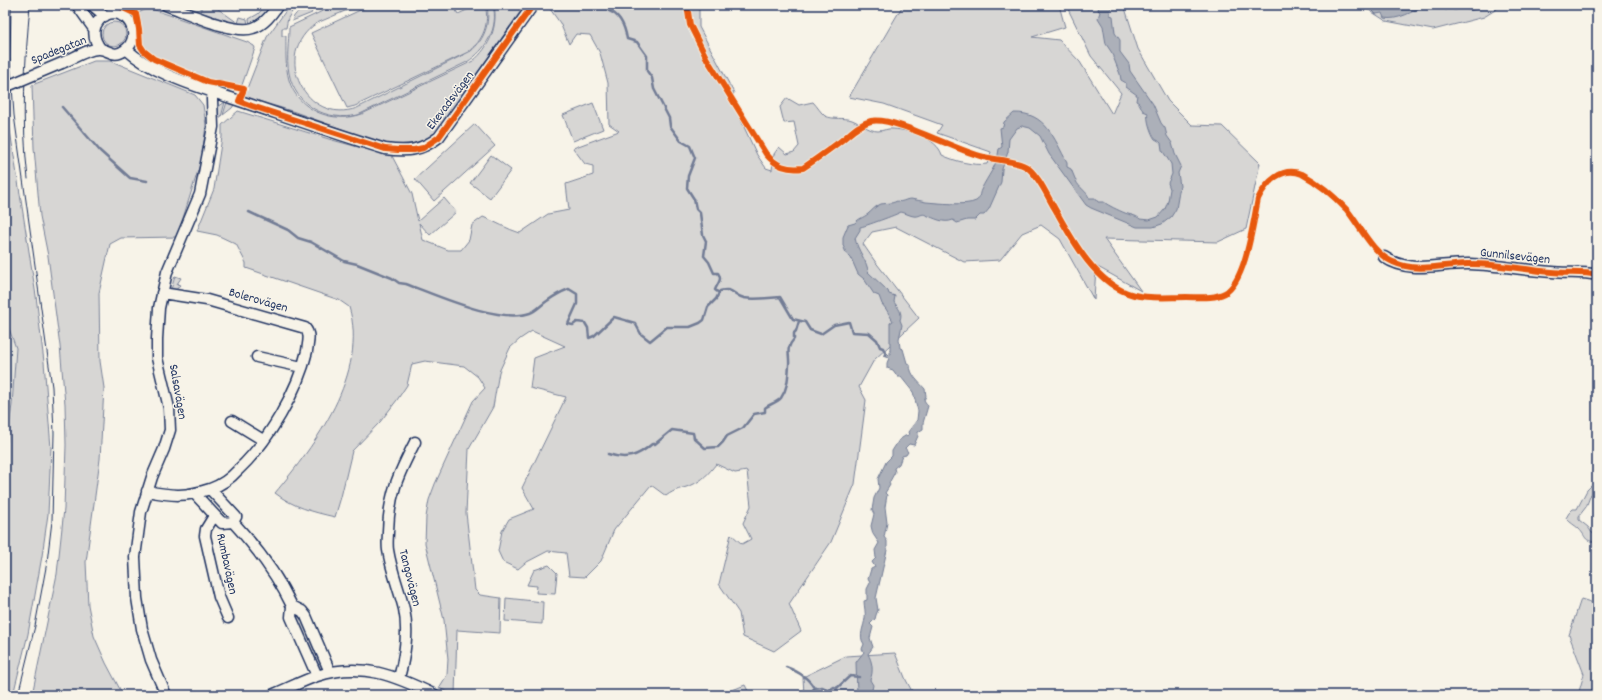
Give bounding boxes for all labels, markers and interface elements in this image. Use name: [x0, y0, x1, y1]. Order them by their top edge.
street label: Spadegatan: [28, 31, 90, 71]
street label: Ekevadsvägen: [423, 68, 479, 134]
street label: Gunnilsevägen: [1479, 244, 1551, 270]
street label: Bolerovägen: [226, 284, 290, 318]
street label: Salsavägen: [163, 363, 191, 421]
street label: Rumbavägen: [210, 532, 242, 596]
street label: Tangovägen: [393, 548, 425, 608]

